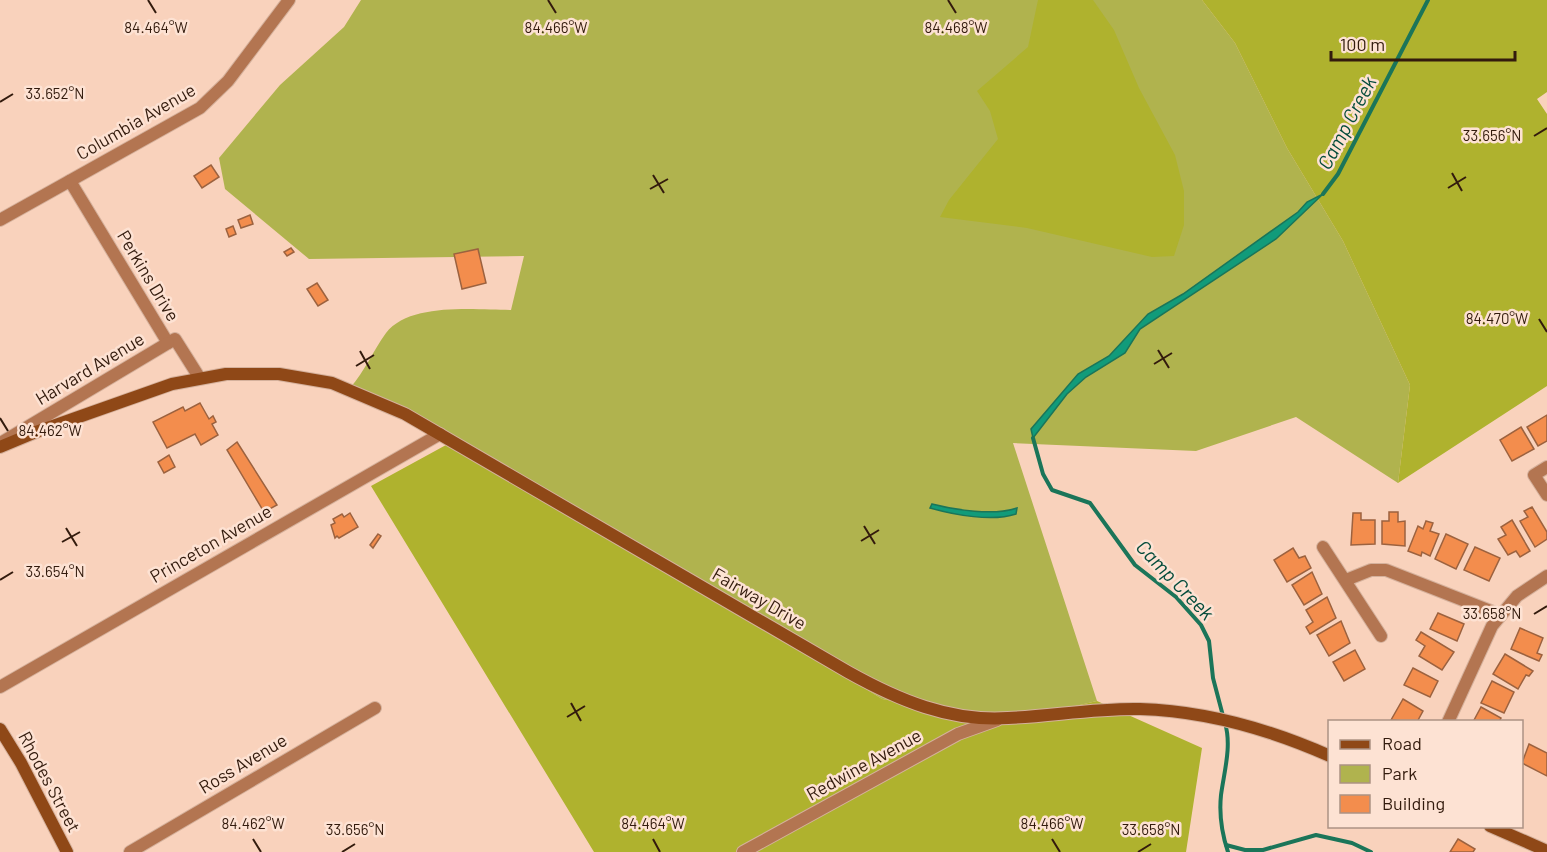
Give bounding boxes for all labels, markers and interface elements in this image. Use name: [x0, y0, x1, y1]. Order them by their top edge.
text: 84.464°W: [124, 18, 188, 36]
text: 84.466°W: [525, 18, 587, 36]
text: 84.468°W: [925, 18, 987, 36]
scale bar: [1331, 24, 1516, 62]
text: 100 m: [1340, 33, 1385, 55]
water label: Camp Creek: [1312, 72, 1381, 173]
street label: Columbia Avenue: [72, 78, 199, 164]
text: 33.652°N: [26, 84, 84, 102]
text: 33.656°N: [1463, 126, 1521, 144]
street label: Perkins Drive: [113, 226, 185, 325]
text: 84.470°W: [1466, 309, 1528, 327]
street label: Harvard Avenue: [31, 327, 148, 409]
text: 84.462°W: [18, 421, 82, 439]
street label: Princeton Avenue: [146, 499, 275, 587]
water label: Camp Creek: [1132, 534, 1220, 625]
text: 33.654°N: [25, 562, 85, 580]
street label: Fairway Drive: [709, 563, 810, 634]
text: 33.658°N: [1463, 604, 1521, 622]
legend: [1328, 720, 1523, 828]
street label: Redwine Avenue: [802, 723, 925, 805]
street label: Rhodes Street: [14, 727, 86, 836]
street label: Ross Avenue: [195, 728, 290, 798]
text: Road: [1382, 732, 1422, 754]
text: Park: [1382, 762, 1417, 784]
text: Building: [1382, 792, 1445, 814]
text: 84.462°W: [221, 814, 285, 832]
text: 84.464°W: [621, 814, 685, 832]
text: 84.466°W: [1021, 814, 1083, 832]
text: 33.656°N: [326, 820, 384, 838]
text: 33.658°N: [1122, 820, 1180, 838]

